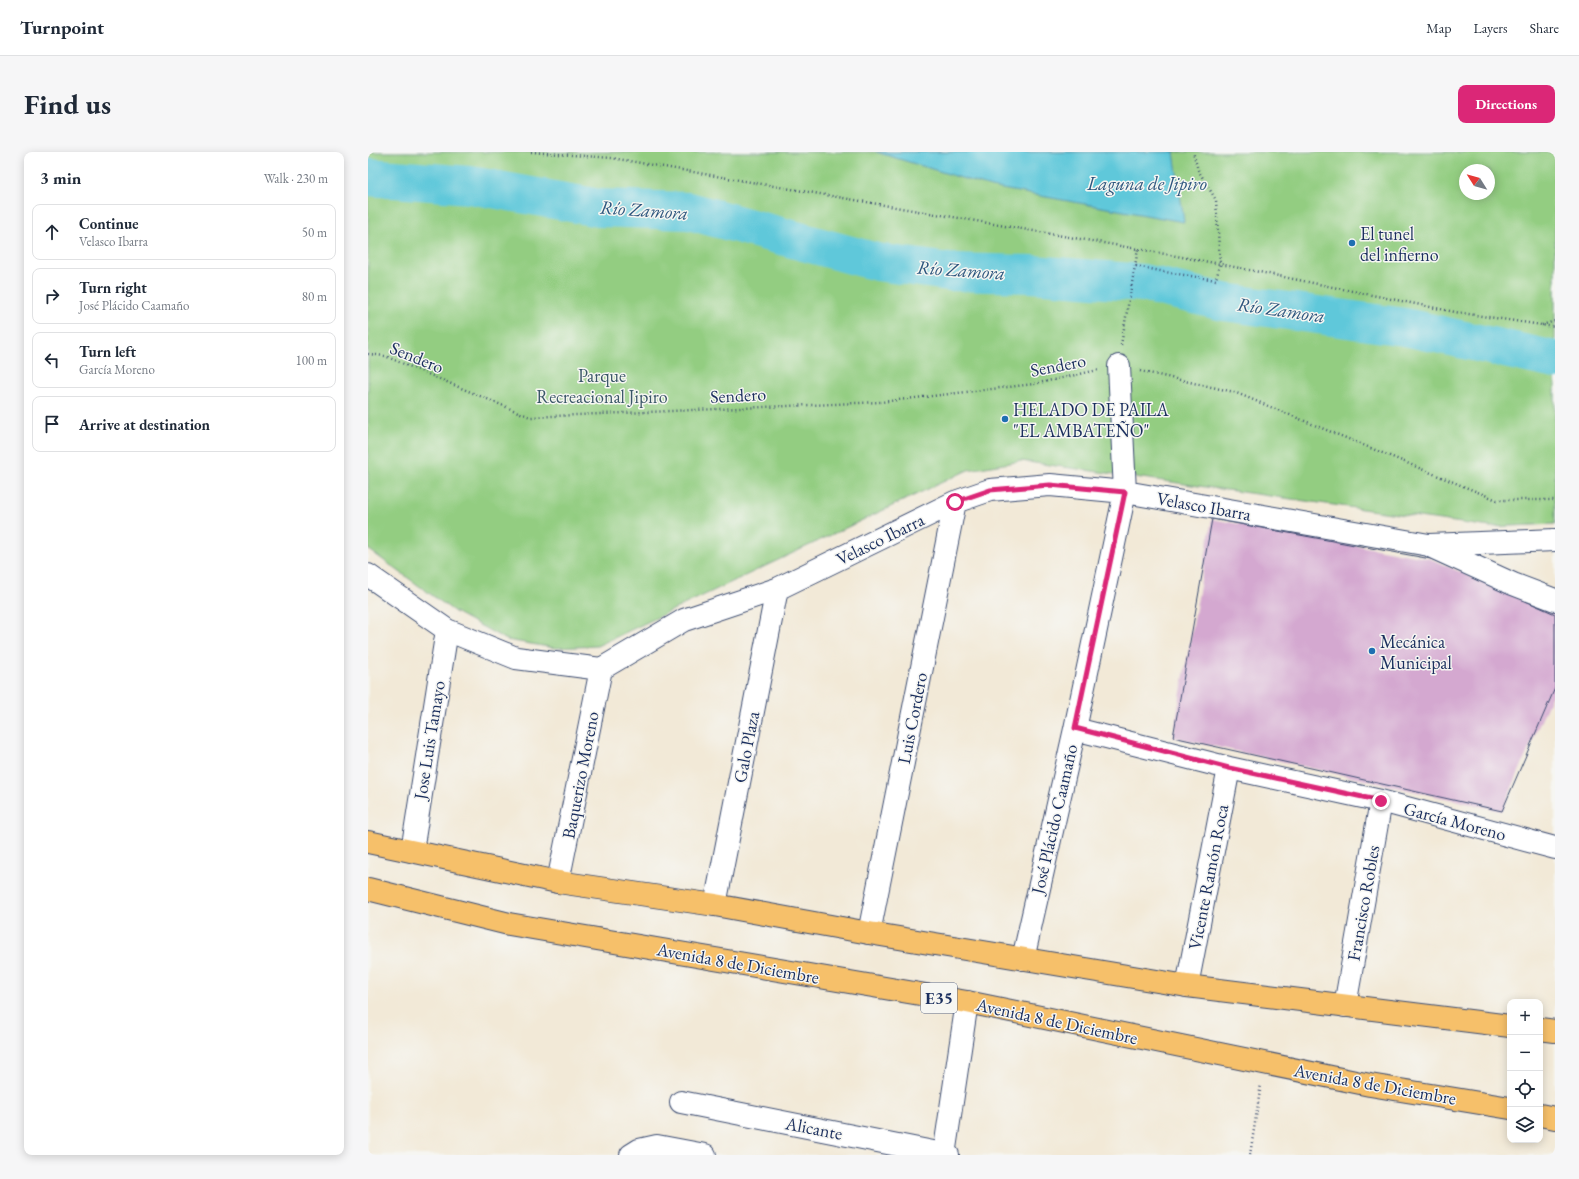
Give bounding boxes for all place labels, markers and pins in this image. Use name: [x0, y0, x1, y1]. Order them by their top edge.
place label: El tunel del infierno: [1360, 222, 1439, 266]
marker: El tunel del infierno: [1347, 238, 1357, 248]
place label: HELADO DE PAILA "EL AMBATEÑO": [1013, 398, 1169, 442]
marker: HELADO DE PAILA "EL AMBATEÑO": [1000, 414, 1010, 424]
place label: Mecánica Municipal: [1380, 630, 1452, 674]
marker: Mecánica Municipal: [1367, 646, 1377, 656]

